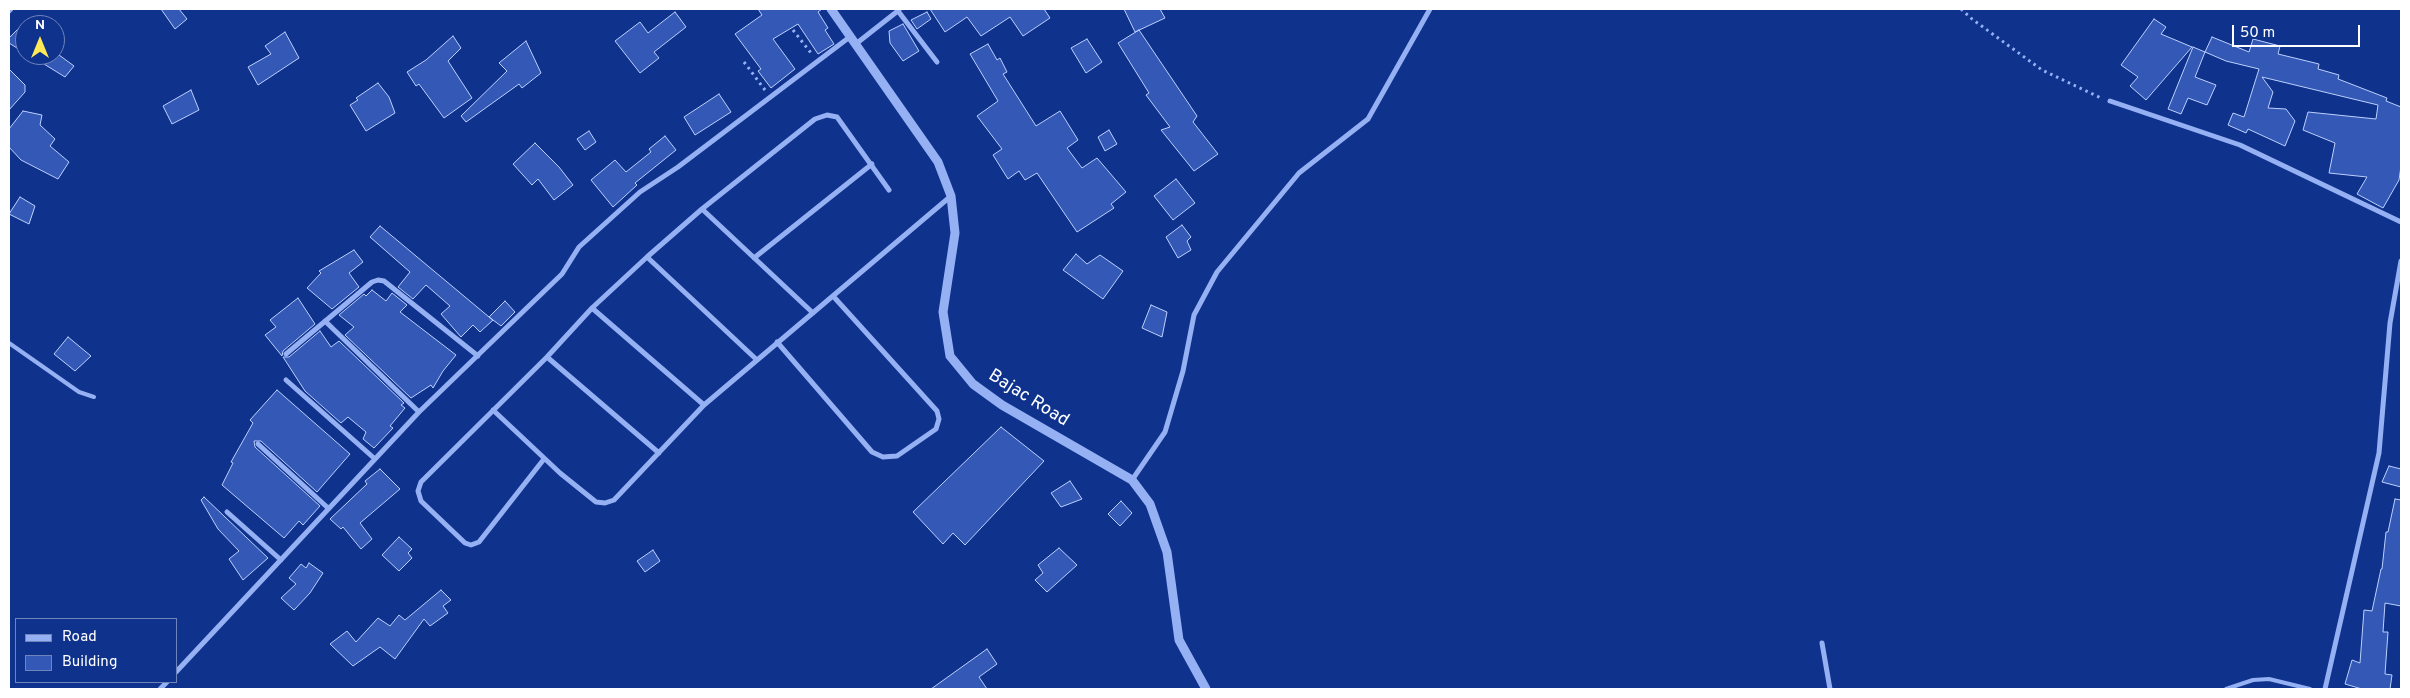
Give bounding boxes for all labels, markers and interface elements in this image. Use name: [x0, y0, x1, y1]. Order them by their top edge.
north arrow: [15, 15, 65, 65]
scale bar: [2235, 15, 2362, 47]
text: N: [35, 17, 45, 34]
text: 50 m: [2240, 24, 2275, 43]
street label: Bajac Road: [984, 366, 1072, 432]
legend: [15, 618, 178, 683]
text: Road: [62, 628, 97, 647]
text: Building: [62, 653, 117, 672]

